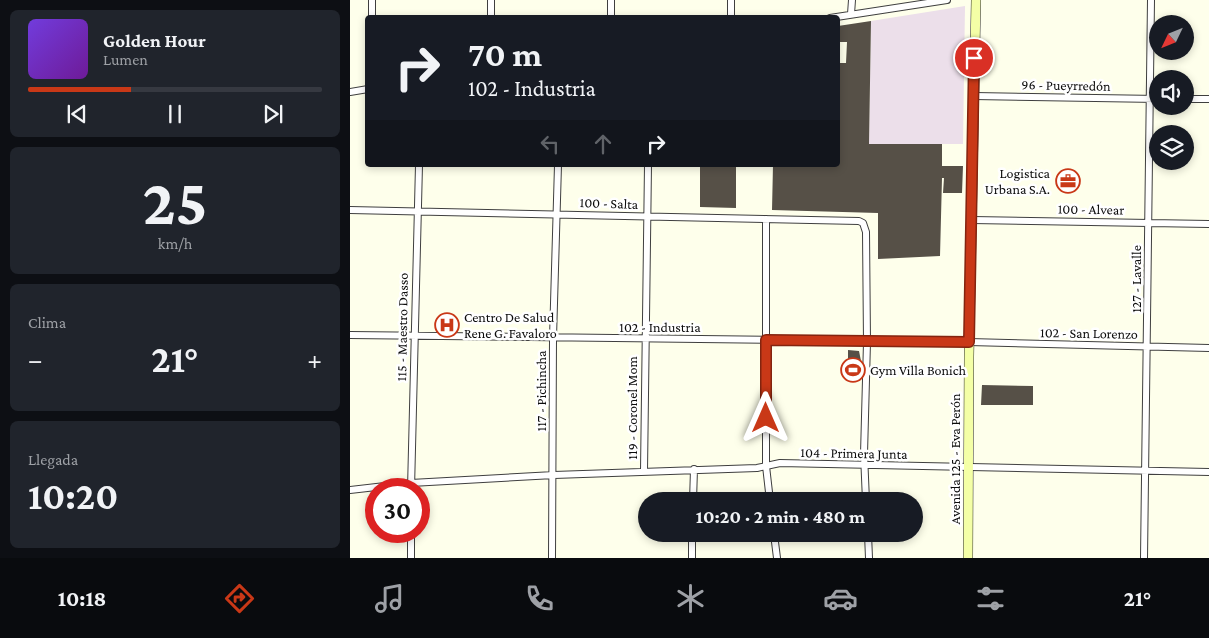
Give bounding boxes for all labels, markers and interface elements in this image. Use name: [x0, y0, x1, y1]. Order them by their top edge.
north arrow: [1149, 15, 1194, 60]
map controls: [1149, 15, 1194, 170]
text: Golden Hour: [103, 30, 206, 51]
icon: right: [385, 35, 450, 100]
text: 70 m: [468, 35, 542, 74]
pin: [953, 37, 995, 79]
icon: arrive: [960, 44, 988, 72]
text: Lumen: [103, 51, 148, 68]
button: sound: [1149, 70, 1194, 115]
text: 102 - Industria: [468, 76, 596, 101]
street label: 96 - Pueyrredón: [1021, 76, 1111, 94]
icon: previous: [63, 100, 91, 128]
icon: pause: [161, 100, 189, 128]
icon: next: [259, 100, 287, 128]
button: layers: [1149, 125, 1194, 170]
icon: left: [536, 130, 564, 158]
icon: ahead: [589, 130, 617, 158]
icon: right: [642, 130, 670, 158]
place label: Logistica Urbana S.A.: [985, 165, 1051, 197]
text: 25: [143, 166, 208, 238]
office icon: Logistica Urbana S.A.: [1055, 168, 1081, 194]
street label: 100 - Salta: [579, 194, 639, 212]
street label: 100 - Alvear: [1058, 200, 1124, 218]
text: km/h: [158, 235, 192, 252]
street label: 127 - Lavalle: [1128, 245, 1144, 313]
street label: 115 - Maestro Dasso: [393, 273, 411, 381]
place label: Centro De Salud Rene G. Favaloro: [464, 309, 557, 341]
hospital icon: Centro De Salud Rene G. Favaloro: [434, 312, 460, 338]
text: Clima: [28, 314, 66, 331]
street label: 102 - Industria: [619, 319, 701, 335]
street label: 102 - San Lorenzo: [1040, 324, 1138, 342]
text: 21°: [151, 338, 199, 380]
text: −: [28, 344, 43, 375]
text: +: [307, 344, 322, 375]
street label: 117 - Pichincha: [533, 350, 549, 431]
street label: 119 - Coronel Mom: [624, 356, 640, 460]
sports icon: Gym Villa Bonich: [840, 357, 866, 383]
place label: Gym Villa Bonich: [870, 362, 966, 378]
position arrow: [739, 391, 791, 443]
street label: Avenida 125 - Eva Perón: [947, 393, 963, 524]
street label: 104 - Primera Junta: [800, 444, 908, 462]
text: Llegada: [28, 451, 78, 468]
text: 10:20: [28, 475, 118, 517]
speed limit sign: 30: [365, 478, 430, 543]
text: 10:20 · 2 min · 480 m: [696, 506, 865, 527]
icon: directions: [222, 581, 257, 616]
icon: music: [372, 581, 407, 616]
icon: phone: [522, 581, 557, 616]
icon: climate: [673, 581, 708, 616]
icon: car: [823, 581, 858, 616]
icon: filters: [973, 581, 1008, 616]
text: 10:18: [58, 586, 106, 611]
text: 21°: [1124, 586, 1151, 611]

